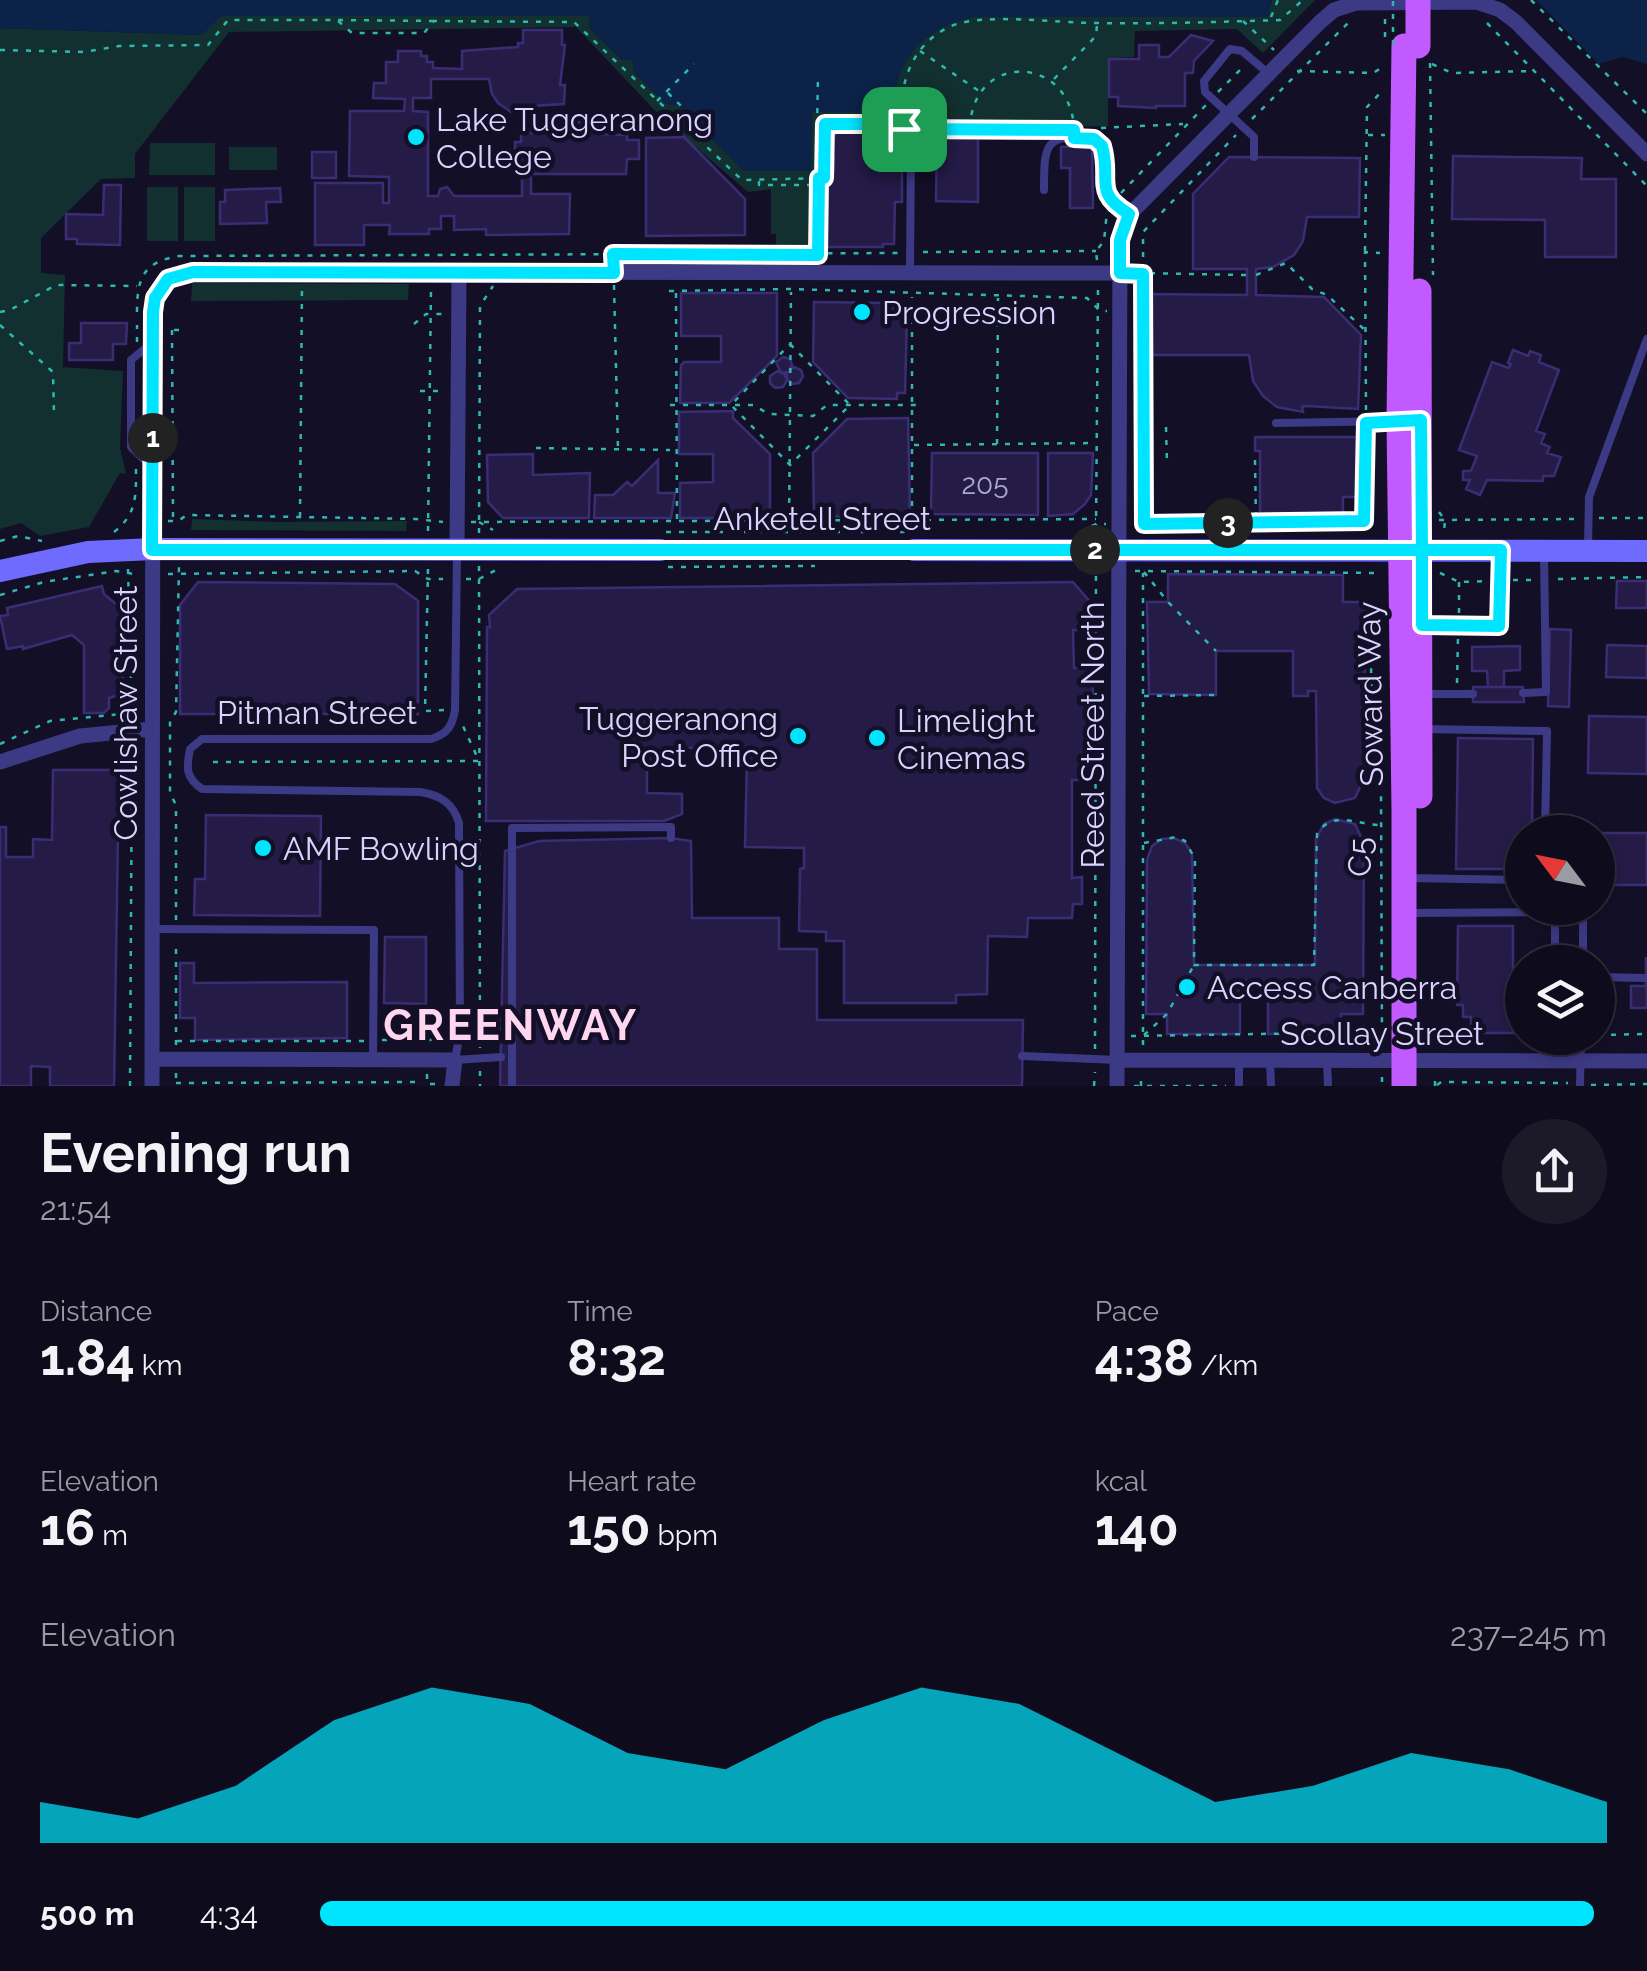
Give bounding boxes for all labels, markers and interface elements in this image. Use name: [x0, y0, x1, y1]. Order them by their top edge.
pin: [862, 87, 947, 172]
place label: Lake Tuggeranong College: [436, 101, 713, 175]
icon: arrive: [877, 102, 932, 157]
marker: Lake Tuggeranong College: [405, 126, 427, 148]
place label: Progression: [882, 294, 1057, 331]
marker: Progression: [851, 301, 873, 323]
pin: 1: [128, 413, 178, 463]
text: 1: [146, 421, 160, 454]
house number: 205: [962, 468, 1008, 501]
pin: 3: [1203, 498, 1253, 548]
street label: Anketell Street: [713, 500, 931, 537]
text: 3: [1220, 506, 1236, 539]
pin: 2: [1070, 525, 1120, 575]
text: 2: [1087, 533, 1103, 566]
street label: Cowlishaw Street: [107, 585, 144, 841]
street label: Soward Way: [1350, 601, 1390, 787]
street label: Reed Street North: [1074, 602, 1111, 868]
street label: Pitman Street: [217, 694, 417, 731]
place label: Tuggeranong Post Office: [579, 700, 778, 774]
place label: Limelight Cinemas: [897, 702, 1036, 776]
marker: Tuggeranong Post Office: [787, 725, 809, 747]
marker: Limelight Cinemas: [866, 727, 888, 749]
north arrow: [1505, 815, 1615, 925]
map controls: [1505, 815, 1615, 1055]
place label: AMF Bowling: [283, 830, 479, 867]
marker: AMF Bowling: [252, 837, 274, 859]
street label: C5: [1341, 837, 1378, 877]
button: layers: [1505, 945, 1615, 1055]
place label: Access Canberra: [1207, 969, 1457, 1006]
marker: Access Canberra: [1176, 976, 1198, 998]
district label: GREENWAY: [383, 1001, 639, 1050]
street label: Scollay Street: [1280, 1015, 1484, 1052]
button: share: [1502, 1119, 1607, 1224]
text: Evening run: [40, 1120, 352, 1185]
text: 21:54: [40, 1190, 111, 1227]
text: Distance: [40, 1295, 152, 1328]
text: Time: [567, 1295, 633, 1328]
text: Pace: [1095, 1295, 1159, 1328]
text: 1.84: [40, 1328, 135, 1387]
text: 8:32: [567, 1328, 666, 1387]
text: 4:38: [1095, 1328, 1194, 1387]
text: km: [135, 1349, 182, 1382]
text: /km: [1194, 1349, 1258, 1382]
text: Elevation: [40, 1465, 159, 1498]
text: Heart rate: [567, 1465, 696, 1498]
text: kcal: [1095, 1465, 1147, 1498]
text: 16: [40, 1498, 95, 1557]
text: 150: [567, 1498, 650, 1557]
text: 140: [1095, 1498, 1179, 1557]
text: m: [95, 1519, 128, 1552]
text: bpm: [650, 1519, 718, 1552]
text: Elevation: [40, 1616, 176, 1653]
text: 237–245 m: [1450, 1616, 1607, 1653]
text: 500 m: [40, 1895, 135, 1932]
text: 4:34: [200, 1895, 258, 1932]

